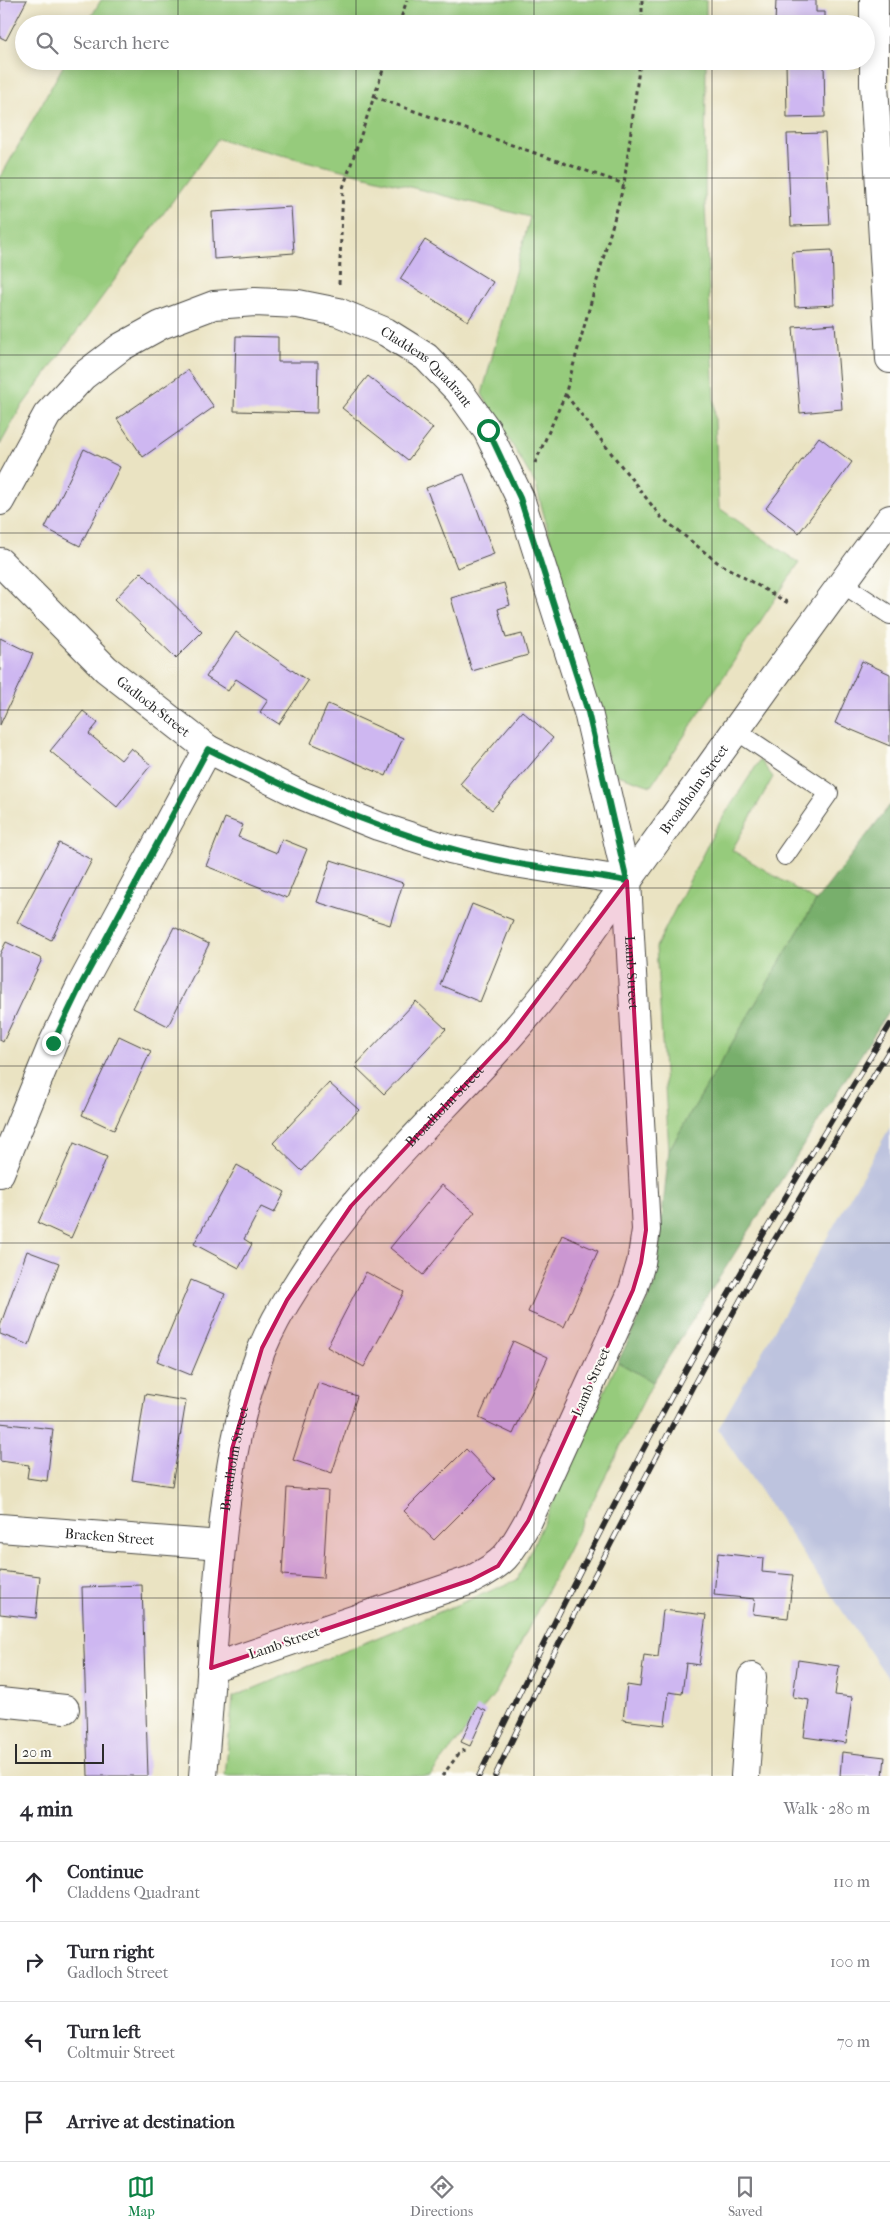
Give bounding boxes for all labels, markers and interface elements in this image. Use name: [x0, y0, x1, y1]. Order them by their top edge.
search box: [15, 15, 875, 70]
icon: search: [33, 29, 61, 57]
text: Search here: [73, 32, 169, 54]
street label: Claddens Quadrant: [378, 322, 476, 410]
route start: [477, 419, 500, 442]
street label: Gadloch Street: [113, 672, 194, 740]
street label: Broadholm Street: [656, 741, 732, 837]
street label: Lamb Street: [621, 935, 642, 1010]
route end: [42, 1032, 65, 1055]
street label: Broadholm Street: [402, 1062, 487, 1150]
street label: Lamb Street: [568, 1345, 614, 1419]
street label: Broadholm Street: [216, 1404, 252, 1512]
street label: Bracken Street: [64, 1525, 155, 1548]
street label: Lamb Street: [246, 1623, 322, 1663]
scale bar: [15, 1741, 104, 1764]
text: 20 m: [22, 1744, 52, 1761]
text: 4 min: [20, 1797, 73, 1821]
text: Walk · 280 m: [783, 1799, 870, 1818]
text: Continue: [67, 1861, 143, 1883]
icon: ahead: [20, 1868, 48, 1896]
text: 110 m: [833, 1872, 870, 1891]
text: Claddens Quadrant: [67, 1883, 200, 1902]
text: Turn right: [67, 1941, 154, 1963]
icon: right: [20, 1948, 48, 1976]
text: 100 m: [830, 1952, 870, 1971]
text: Gadloch Street: [67, 1963, 169, 1982]
text: Turn left: [67, 2021, 141, 2043]
icon: left: [20, 2028, 48, 2056]
text: 70 m: [837, 2032, 870, 2051]
text: Coltmuir Street: [67, 2043, 175, 2062]
icon: arrive: [20, 2108, 48, 2136]
text: Arrive at destination: [67, 2111, 235, 2133]
tab: Map: [127, 2173, 155, 2220]
tab: Directions: [410, 2173, 473, 2220]
tab: Saved: [728, 2173, 763, 2220]

